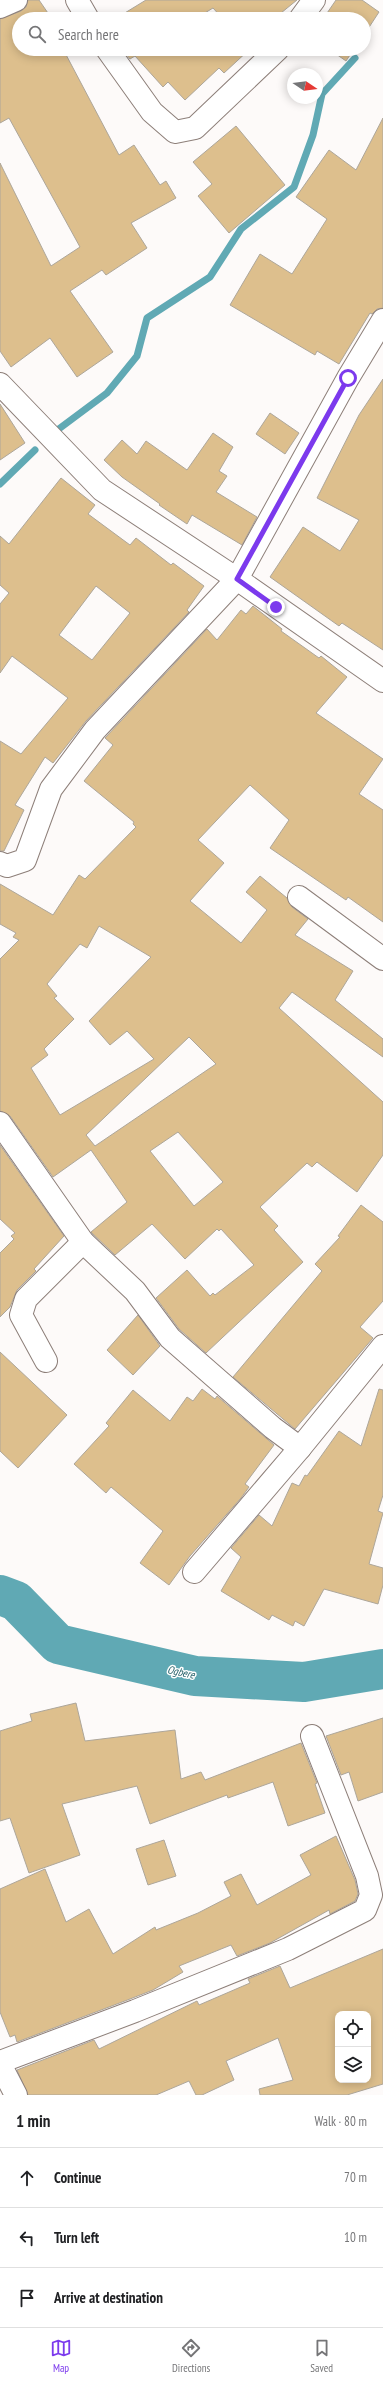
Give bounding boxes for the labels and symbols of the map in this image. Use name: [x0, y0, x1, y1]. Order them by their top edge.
north arrow: [287, 68, 323, 104]
route start: [339, 369, 357, 387]
route end: [267, 598, 285, 616]
water label: Ogbere: [166, 1662, 197, 1682]

